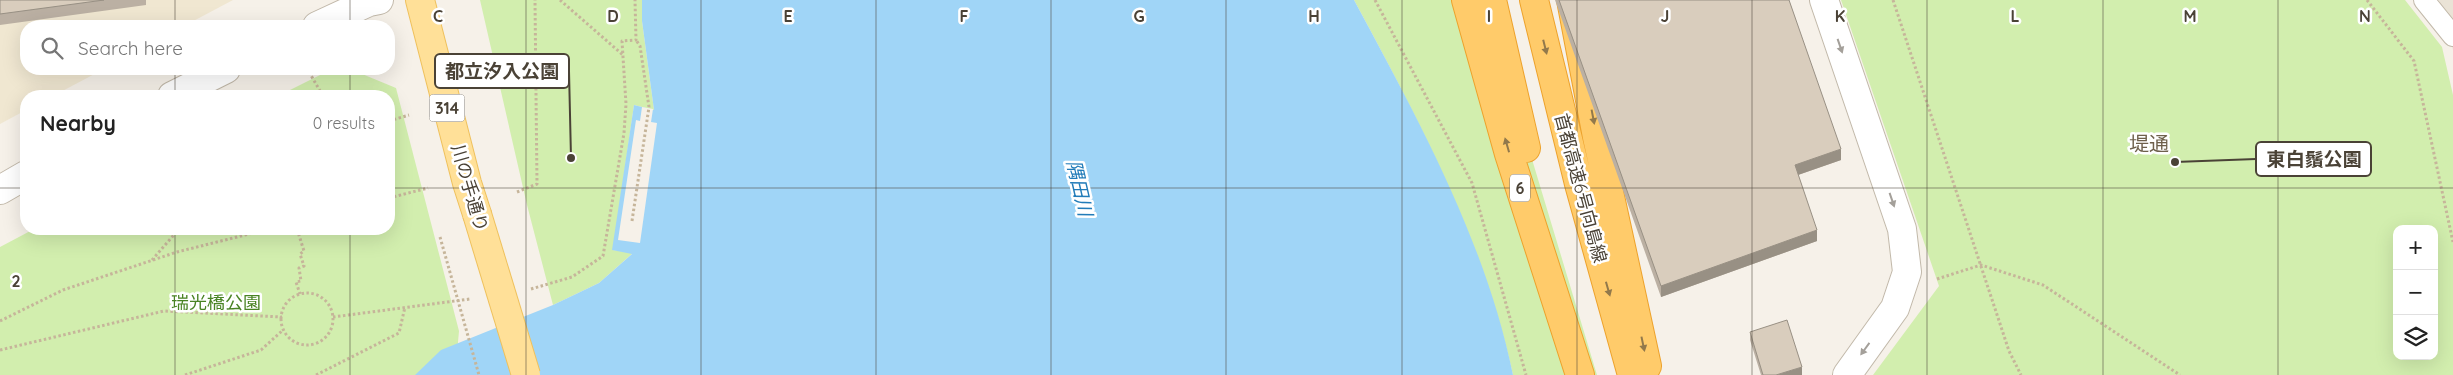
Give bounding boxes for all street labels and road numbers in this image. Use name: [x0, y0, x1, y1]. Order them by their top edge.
road number: 314: [430, 95, 464, 122]
street label: 首都高速6号向島線: [1550, 111, 1612, 265]
street label: 川の手通り: [447, 142, 493, 234]
road number: 6: [1510, 174, 1530, 202]

